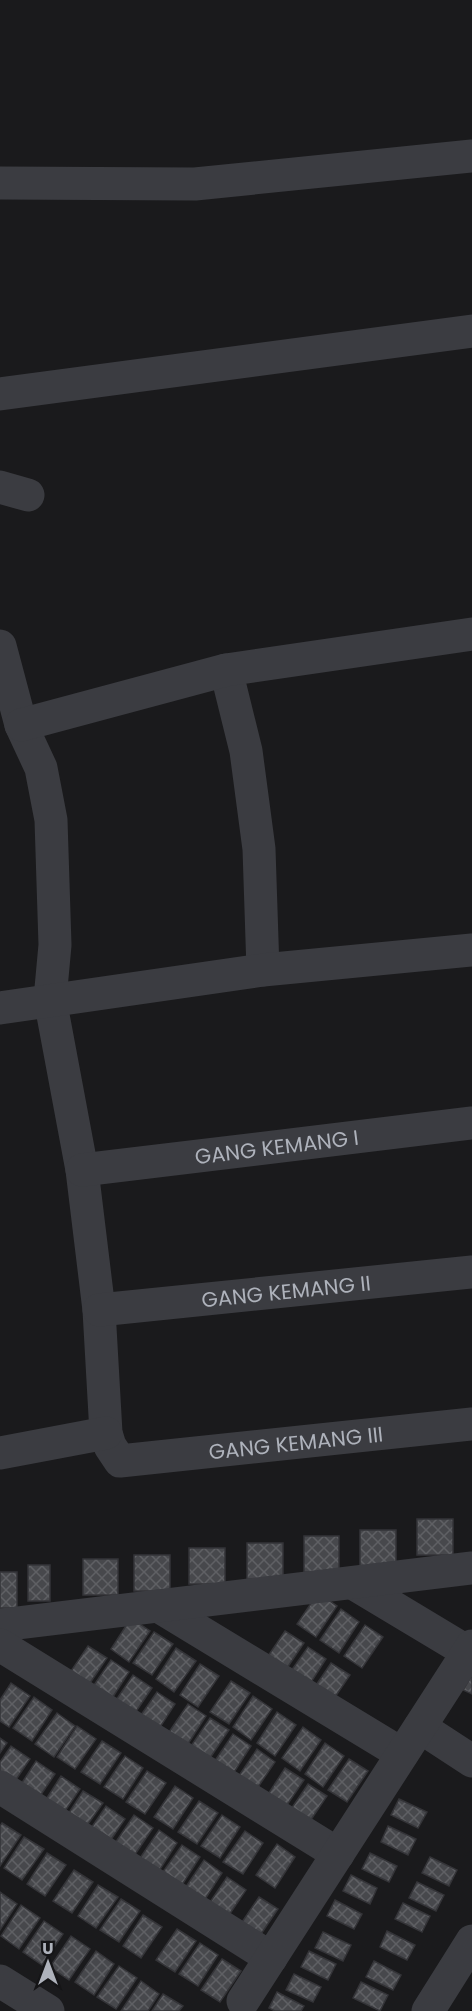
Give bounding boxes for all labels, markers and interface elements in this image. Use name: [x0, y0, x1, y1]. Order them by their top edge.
street label: GANG KEMANG I: [193, 1122, 360, 1171]
street label: GANG KEMANG II: [200, 1268, 372, 1314]
street label: GANG KEMANG III: [207, 1419, 384, 1466]
north arrow: [18, 1933, 78, 1993]
text: U: [42, 1937, 54, 1960]

